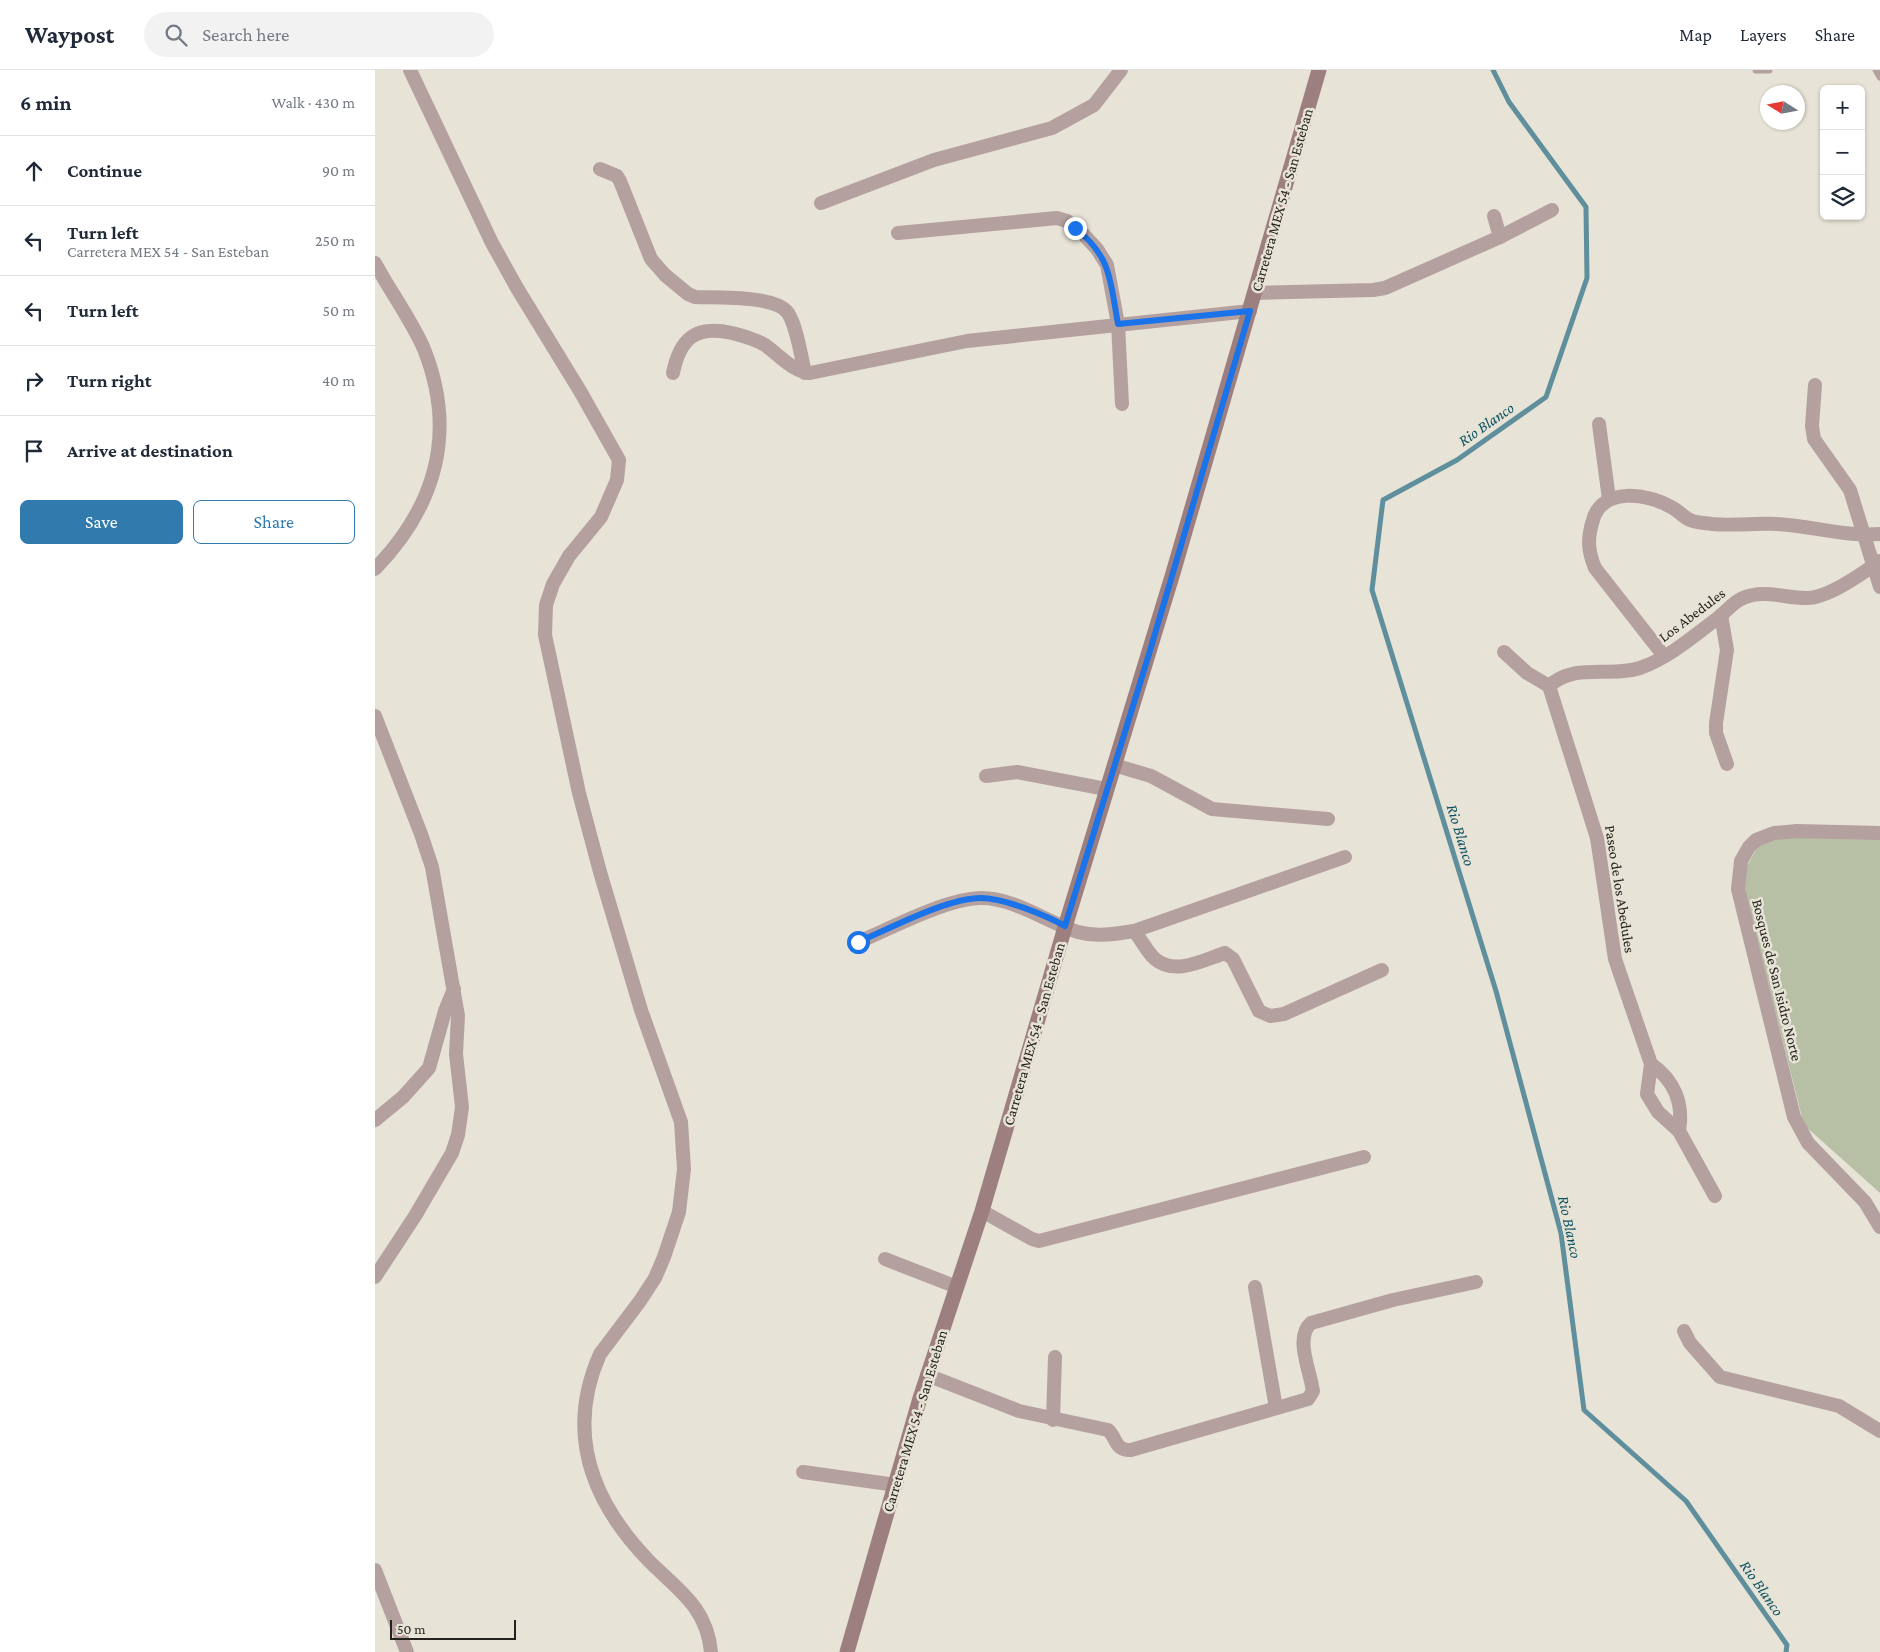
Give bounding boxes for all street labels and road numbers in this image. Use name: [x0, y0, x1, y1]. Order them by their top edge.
street label: Carretera MEX 54 - San Esteban: [1248, 107, 1316, 293]
street label: Los Abedules: [1656, 585, 1728, 645]
street label: Paseo de los Abedules: [1602, 824, 1638, 954]
street label: Bosques de San Isidro Norte: [1748, 897, 1805, 1063]
street label: Carretera MEX 54 - San Esteban: [1000, 941, 1068, 1127]
street label: Carretera MEX 54 - San Esteban: [880, 1328, 950, 1514]

